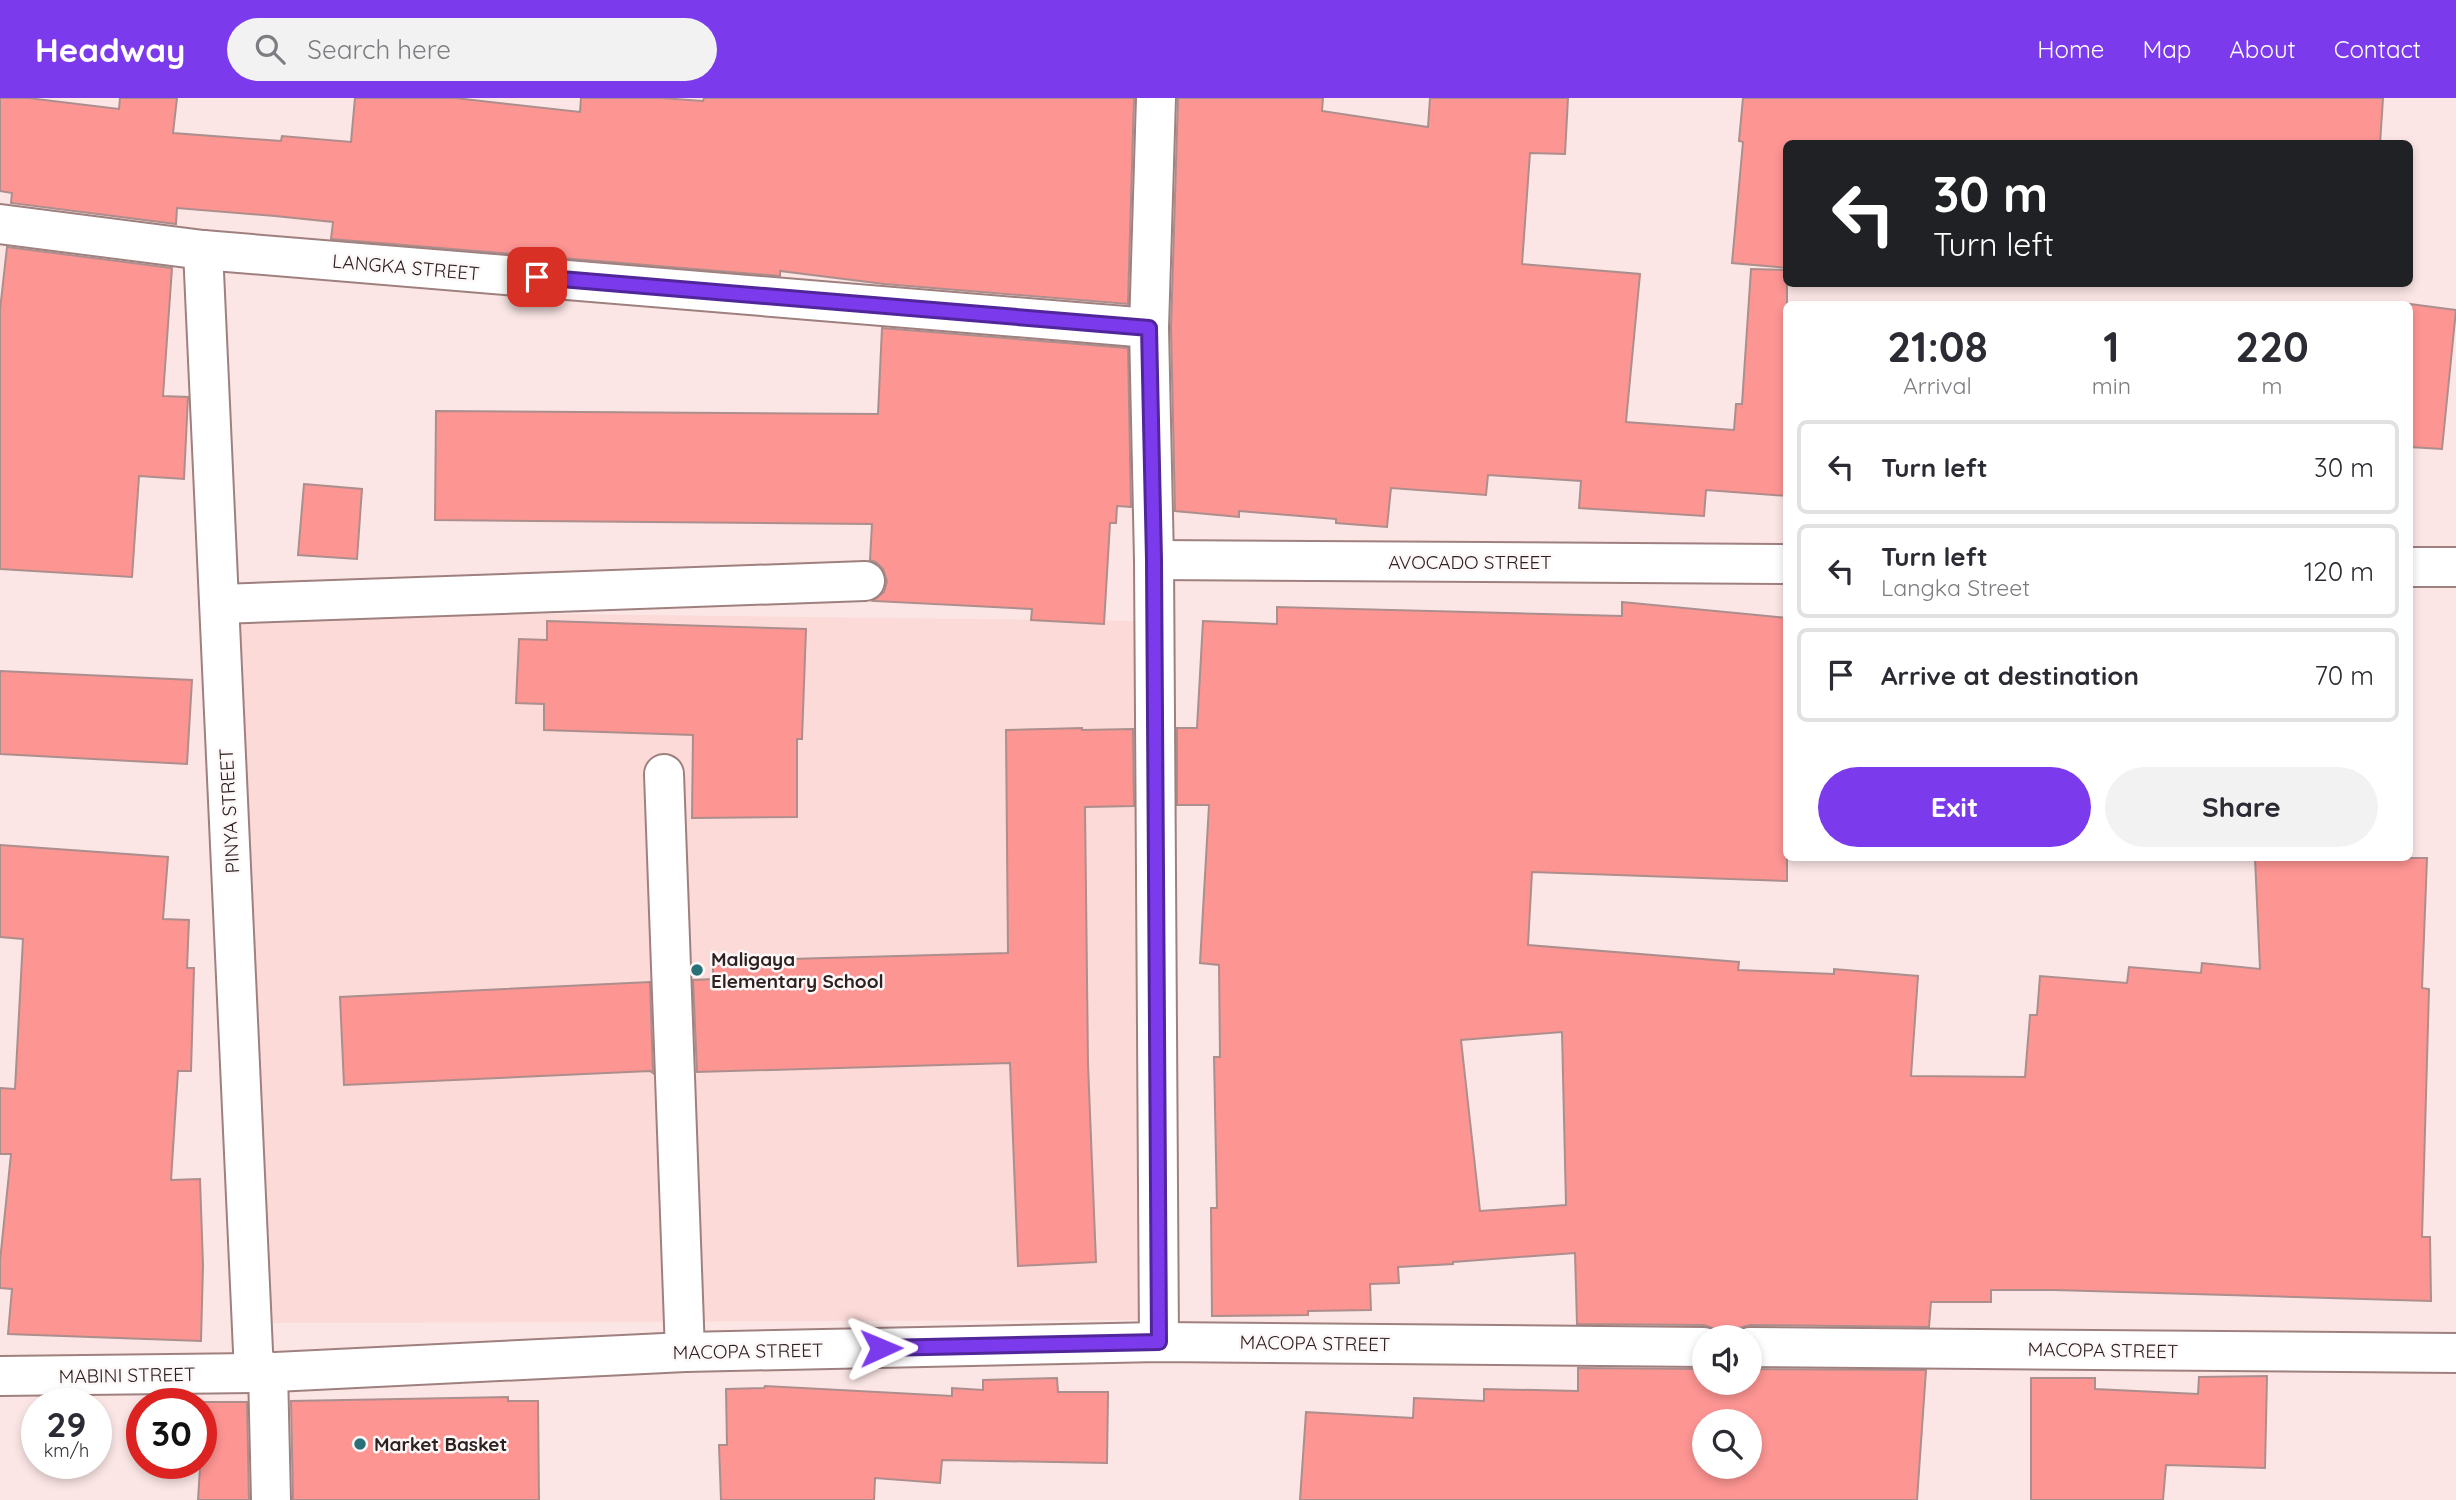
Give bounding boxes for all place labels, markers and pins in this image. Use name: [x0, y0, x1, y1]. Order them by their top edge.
pin: [507, 247, 567, 307]
place label: Maligaya Elementary School: [711, 947, 884, 993]
marker: Maligaya Elementary School: [689, 962, 705, 978]
place label: Market Basket: [374, 1432, 507, 1456]
marker: Market Basket: [352, 1436, 368, 1452]

